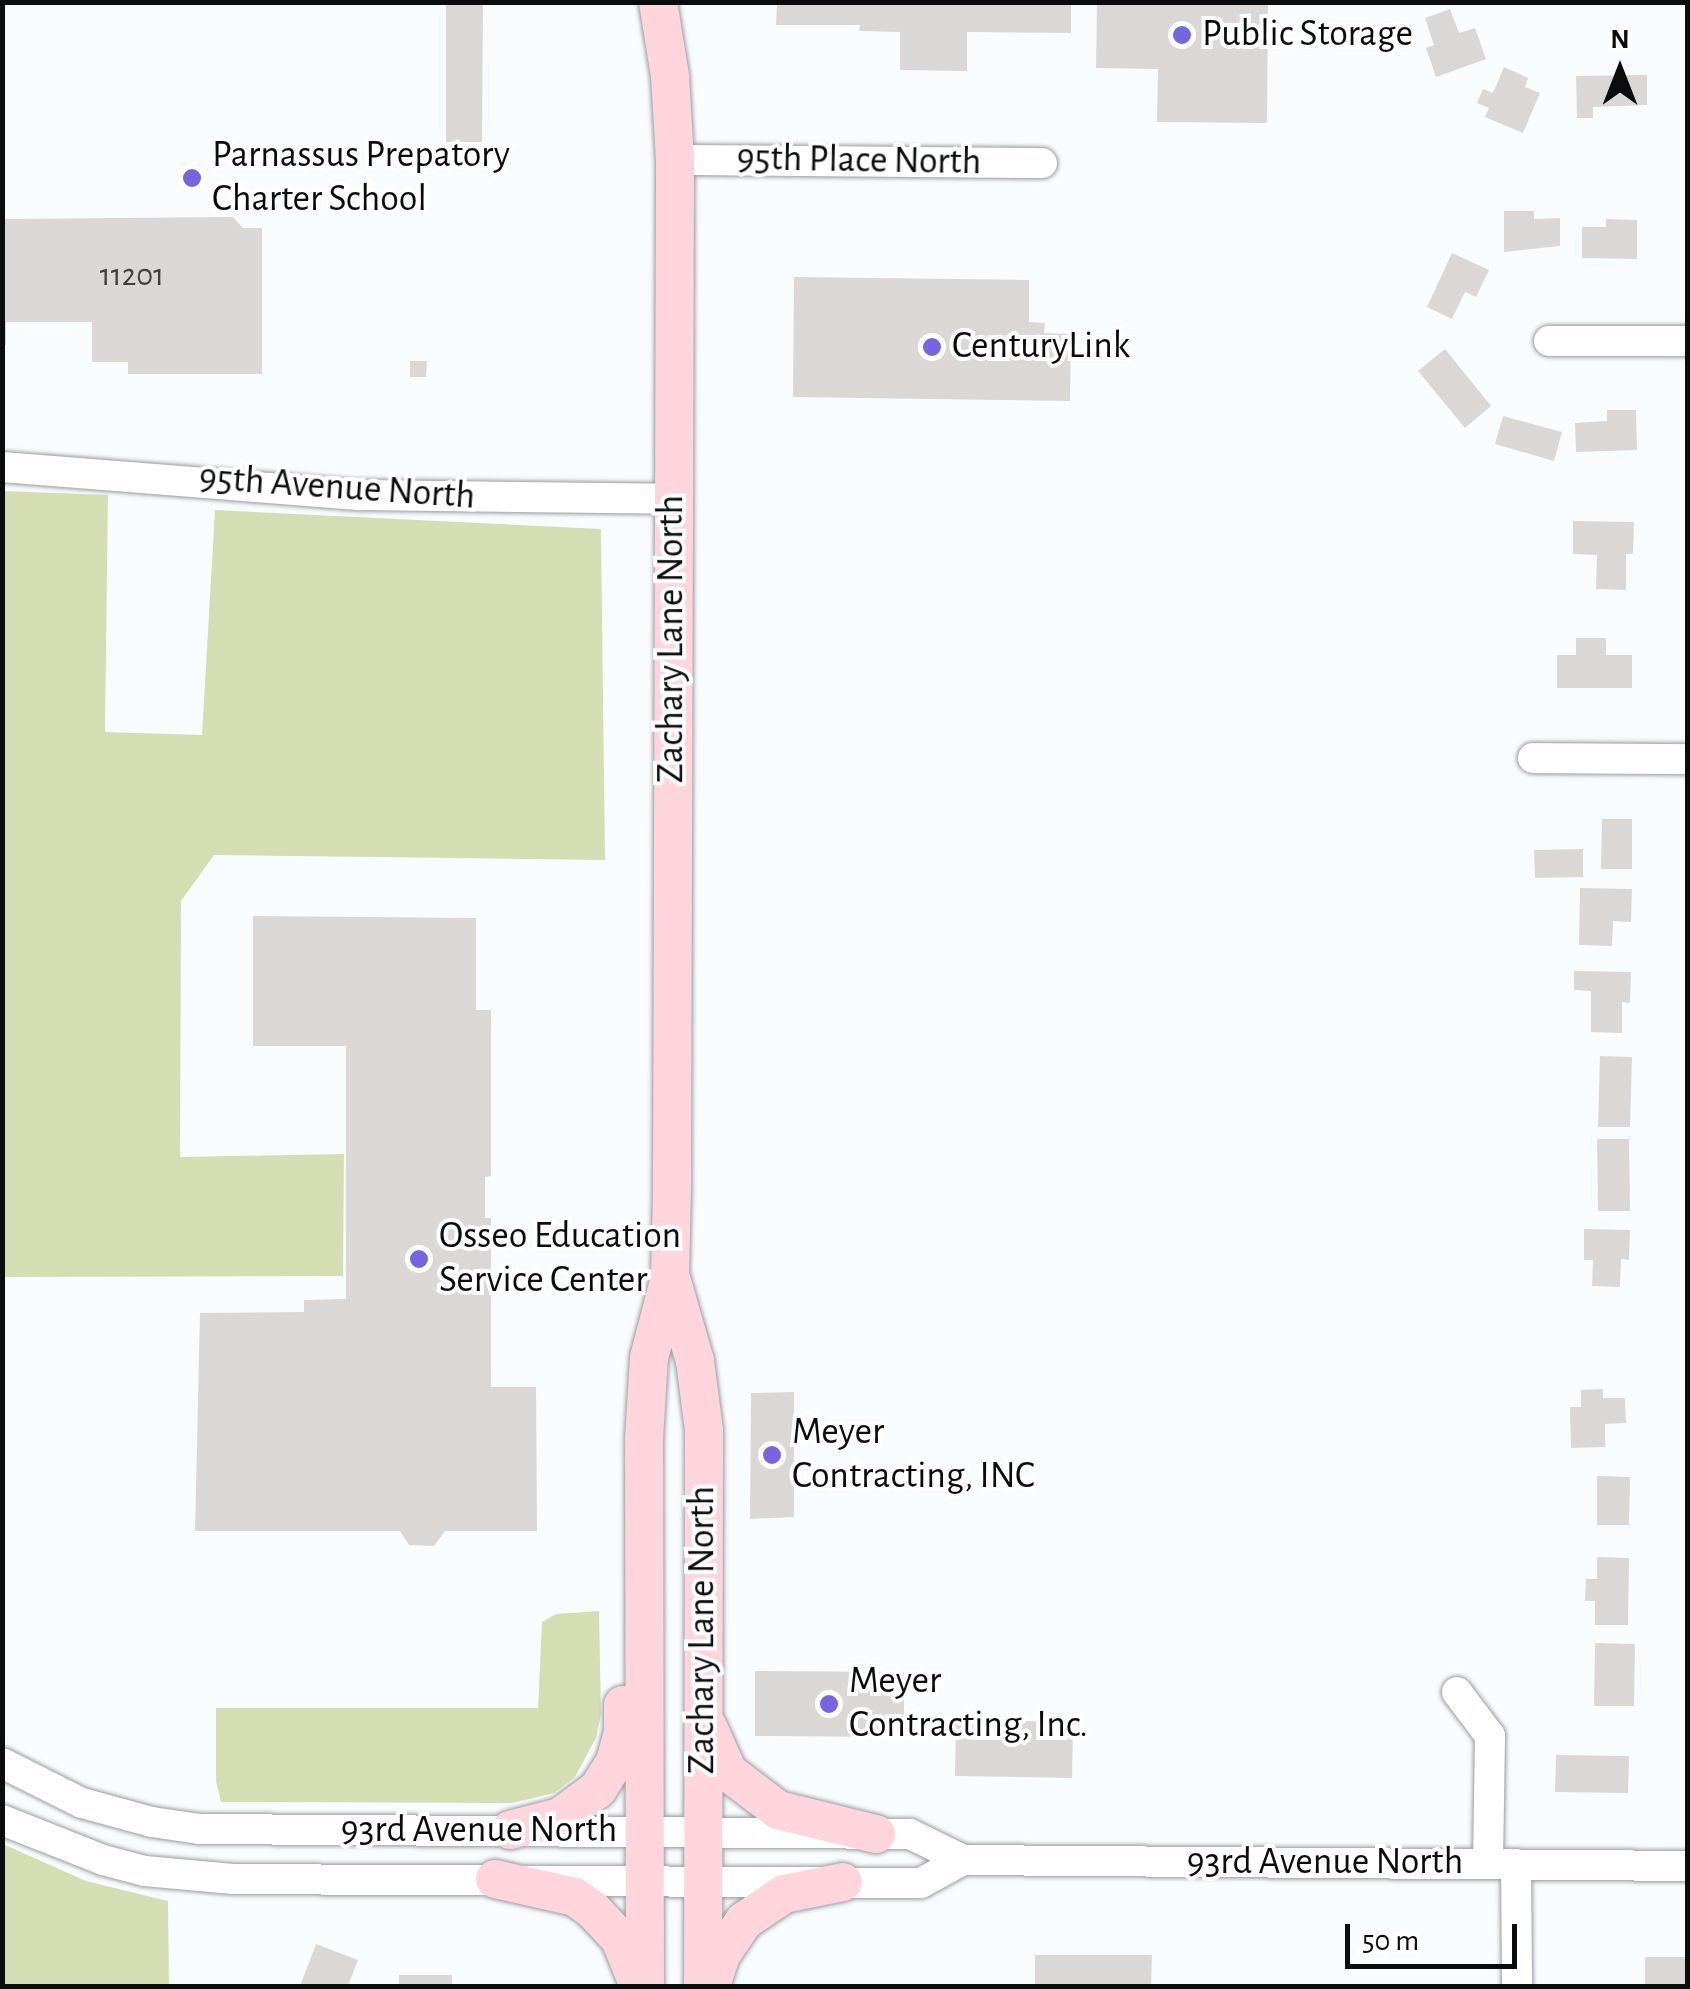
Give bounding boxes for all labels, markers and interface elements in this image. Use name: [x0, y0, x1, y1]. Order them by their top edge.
place label: Public Storage: [1202, 12, 1413, 58]
north arrow: [1570, 20, 1670, 120]
marker: Public Storage: [1171, 24, 1193, 46]
text: N: [1610, 26, 1630, 54]
place label: Parnassus Prepatory Charter School: [212, 133, 510, 222]
street label: 95th Place North: [736, 136, 982, 186]
marker: Parnassus Prepatory Charter School: [181, 167, 203, 189]
house number: 11201: [100, 256, 164, 294]
place label: CenturyLink: [952, 324, 1130, 370]
marker: CenturyLink: [921, 336, 943, 358]
street label: 95th Avenue North: [197, 456, 477, 520]
street label: Zachary Lane North: [649, 495, 695, 783]
place label: Osseo Education Service Center: [439, 1214, 681, 1304]
marker: Osseo Education Service Center: [408, 1248, 430, 1270]
place label: Meyer Contracting, INC: [792, 1410, 1035, 1500]
marker: Meyer Contracting, INC: [761, 1444, 783, 1466]
street label: Zachary Lane North: [680, 1486, 726, 1774]
place label: Meyer Contracting, Inc.: [849, 1659, 1088, 1748]
marker: Meyer Contracting, Inc.: [818, 1693, 840, 1715]
street label: 93rd Avenue North: [341, 1808, 617, 1854]
street label: 93rd Avenue North: [1187, 1840, 1463, 1886]
scale bar: [1350, 1904, 1522, 1966]
text: 50 m: [1362, 1926, 1419, 1956]

